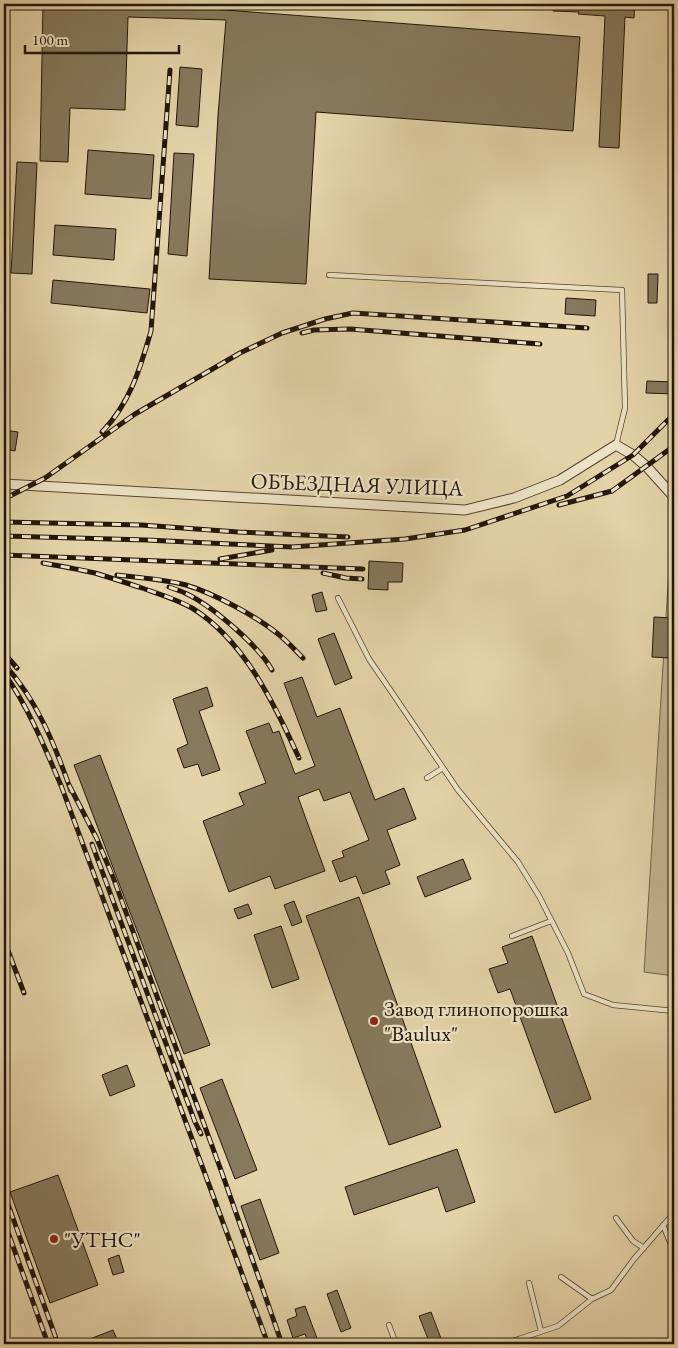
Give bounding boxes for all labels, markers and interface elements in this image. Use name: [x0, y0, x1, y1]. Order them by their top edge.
scale bar: [25, 22, 179, 54]
text: 100 m: [32, 30, 69, 49]
street label: ОБЪЕЗДНАЯ УЛИЦА: [250, 466, 465, 503]
place label: Завод глинопорошка "Baulux": [384, 994, 569, 1048]
marker: Завод глинопорошка "Baulux": [368, 1015, 380, 1027]
place label: "УТНС": [64, 1225, 141, 1254]
marker: "УТНС": [48, 1233, 60, 1245]

